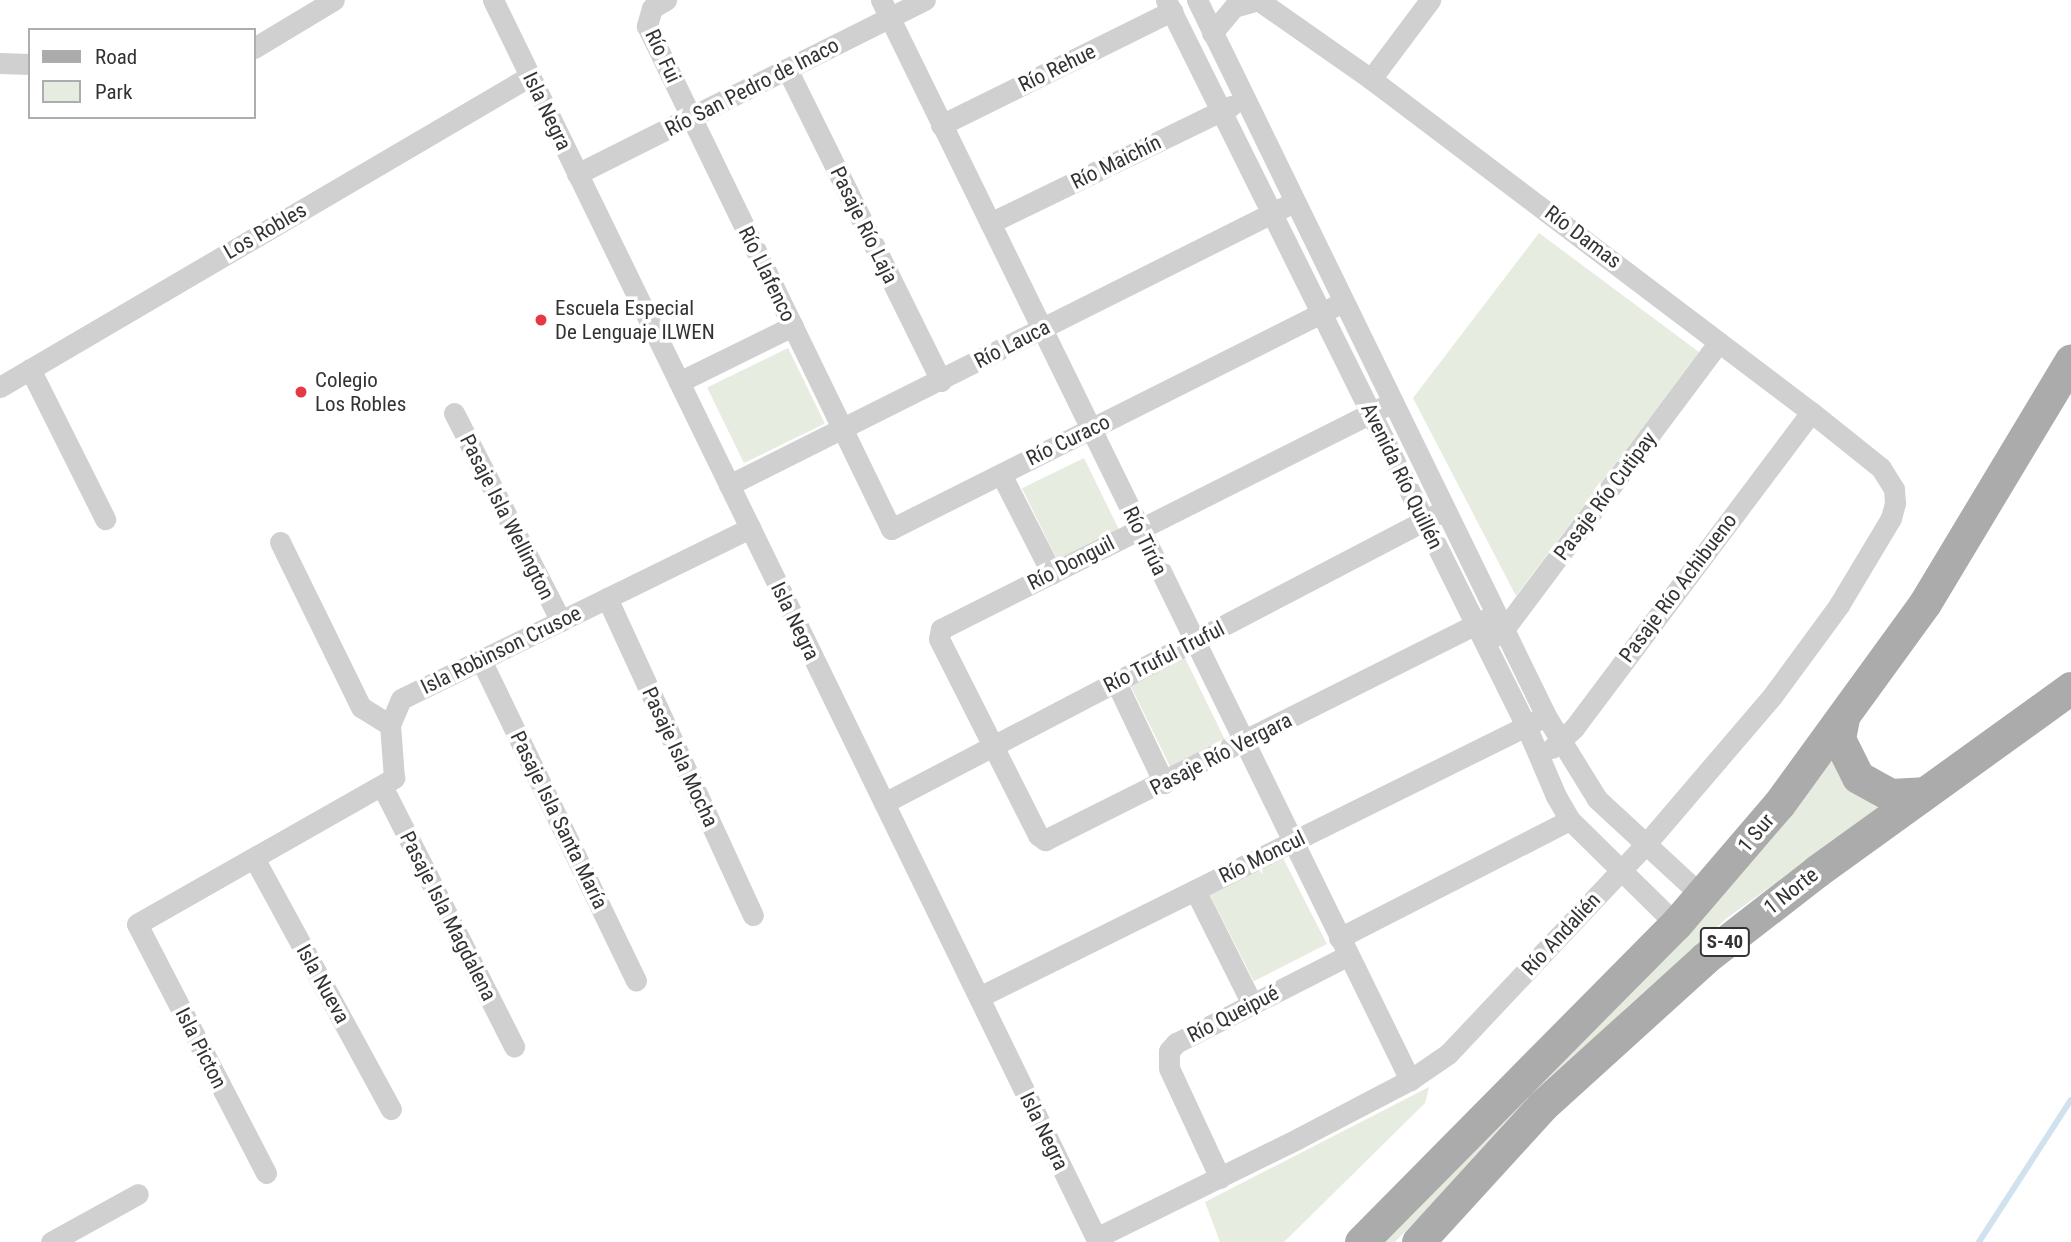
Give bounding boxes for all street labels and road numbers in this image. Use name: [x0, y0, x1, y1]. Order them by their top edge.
street label: Río Fui: [640, 25, 686, 87]
street label: Río San Pedro de Inaco: [661, 32, 843, 142]
street label: Río Rehue: [1014, 39, 1100, 97]
street label: Isla Negra: [517, 68, 577, 154]
street label: Río Maichín: [1067, 129, 1165, 195]
street label: Pasaje Río Laja: [825, 162, 903, 288]
street label: Los Robles: [219, 197, 311, 265]
street label: Río Damas: [1540, 200, 1626, 274]
street label: Río Llafenco: [733, 222, 801, 326]
street label: Río Lauca: [970, 314, 1054, 374]
street label: Avenida Río Quillén: [1356, 399, 1448, 553]
street label: Río Curaco: [1022, 409, 1114, 471]
street label: Pasaje Río Cutipay: [1549, 427, 1661, 565]
street label: Pasaje Isla Wellington: [454, 430, 560, 604]
street label: Río Tirúa: [1117, 502, 1173, 580]
street label: Pasaje Río Achibueno: [1614, 509, 1742, 667]
street label: Río Donguil: [1023, 530, 1119, 596]
street label: Isla Negra: [765, 578, 825, 664]
street label: Isla Robinson Crusoe: [417, 600, 585, 700]
street label: Río Truful Truful: [1099, 616, 1229, 698]
street label: Pasaje Isla Mocha: [637, 683, 723, 831]
street label: Pasaje Río Vergara: [1146, 707, 1296, 801]
street label: Pasaje Isla Santa María: [505, 727, 613, 913]
street label: 1 Sur: [1733, 809, 1779, 857]
street label: Río Moncul: [1215, 825, 1309, 889]
street label: Pasaje Isla Magdalena: [394, 827, 502, 1005]
street label: 1 Norte: [1759, 862, 1823, 920]
street label: Río Andalién: [1516, 887, 1606, 981]
road number: S-40: [1699, 926, 1751, 958]
street label: Isla Nueva: [291, 940, 355, 1028]
street label: Río Queipué: [1183, 980, 1283, 1048]
street label: Isla Picton: [170, 1003, 232, 1093]
street label: Isla Negra: [1014, 1088, 1074, 1174]

